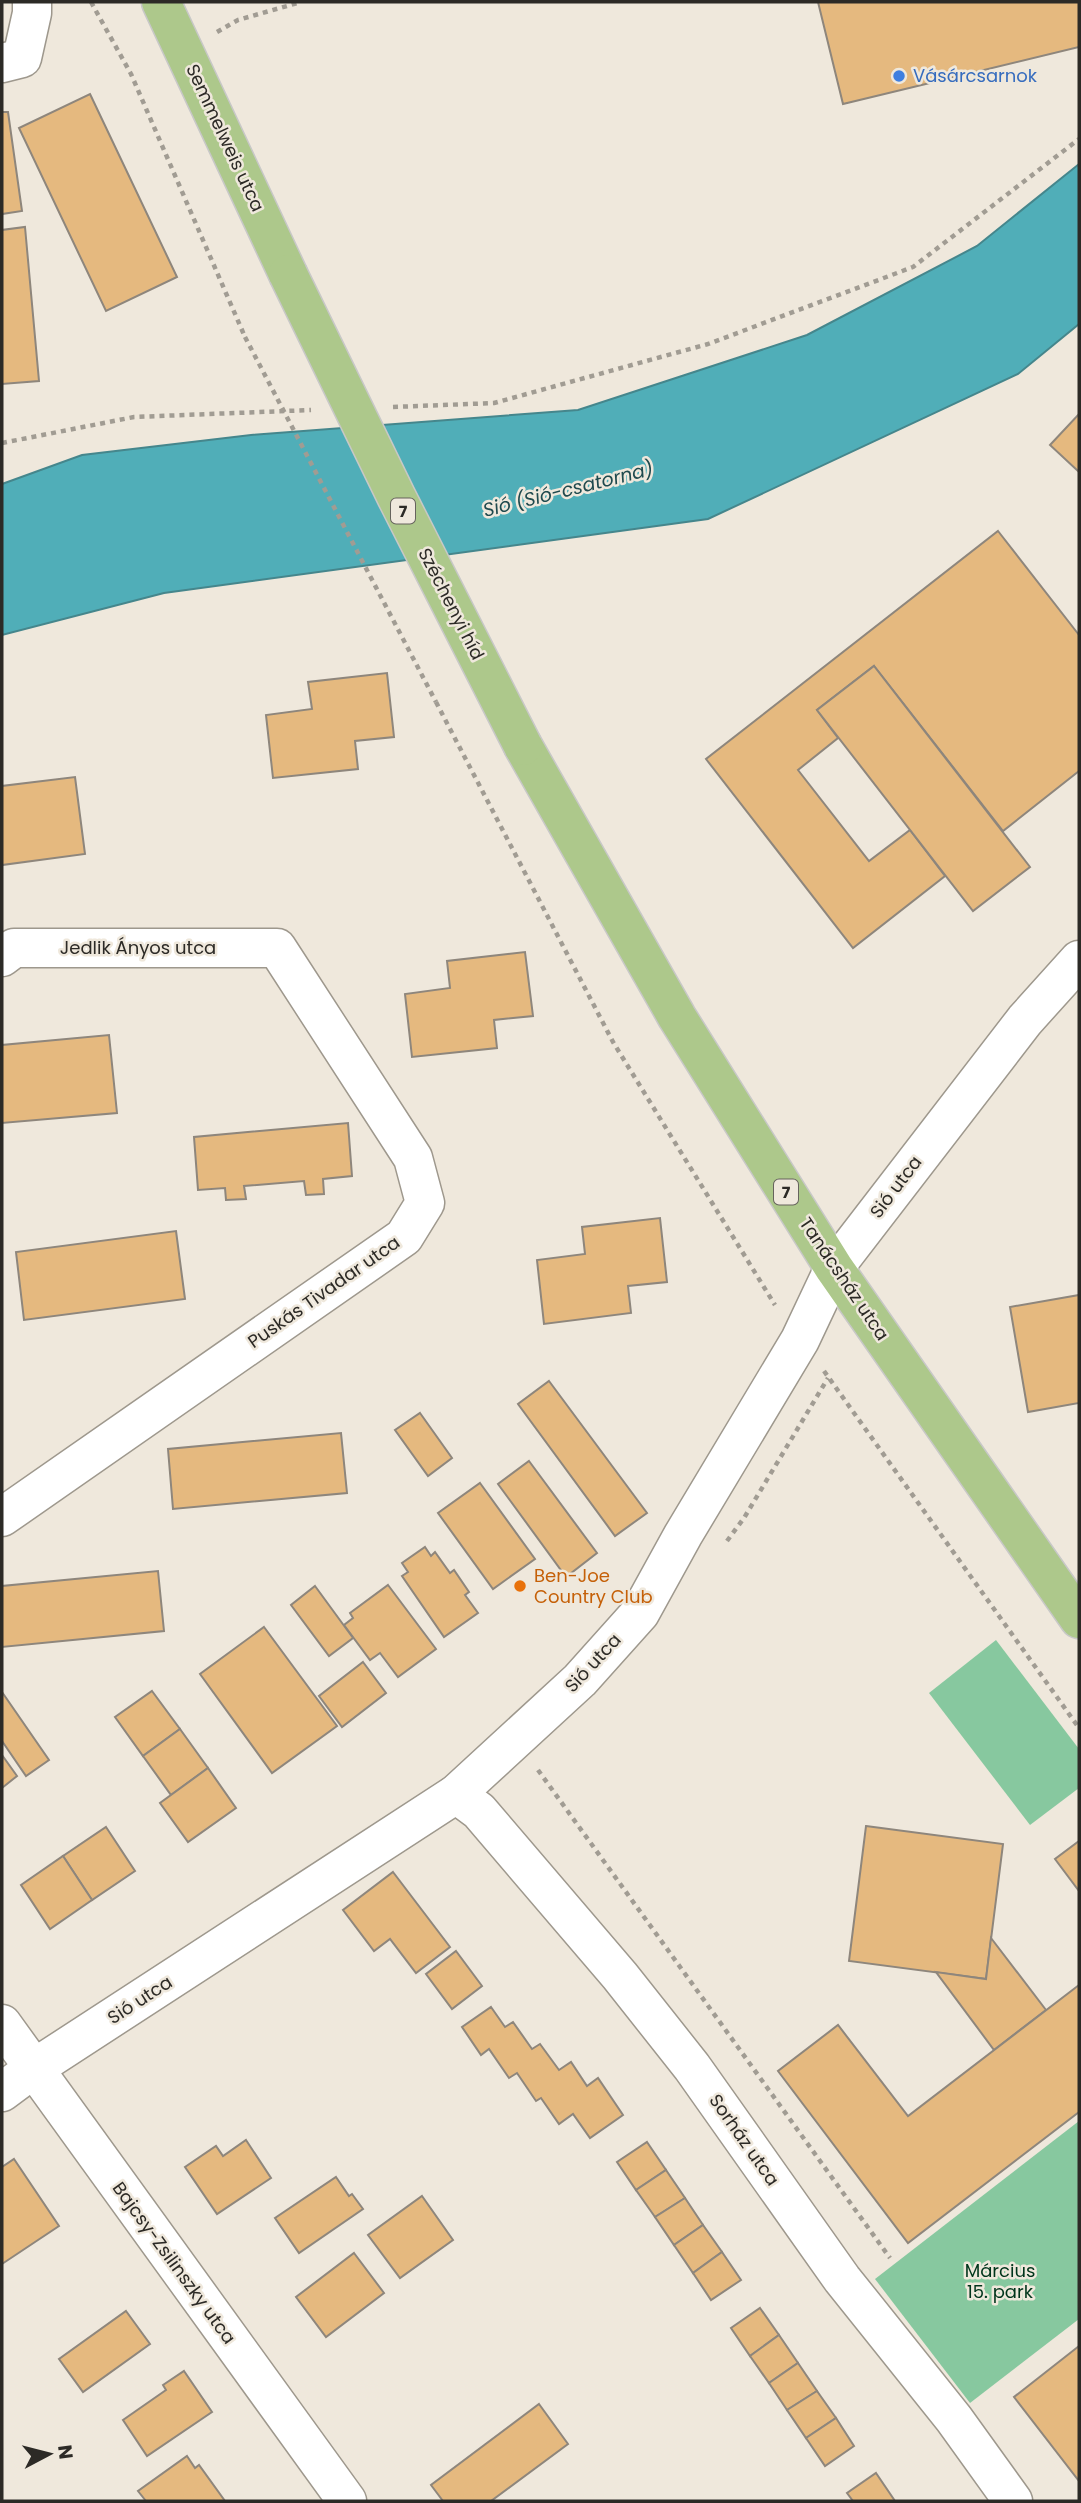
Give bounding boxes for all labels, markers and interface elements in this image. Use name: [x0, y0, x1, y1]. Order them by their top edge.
street label: Semmelweis utca: [180, 60, 271, 216]
place label: Vásárcsarnok: [913, 63, 1038, 88]
marker: Vásárcsarnok: [891, 68, 907, 84]
water label: Sió (Sió-csatorna): [480, 455, 656, 524]
road number: 7: [391, 498, 415, 524]
street label: Széchenyi híd: [412, 544, 490, 664]
street label: Jedlik Ányos utca: [60, 935, 216, 960]
street label: Sió utca: [864, 1150, 927, 1223]
road number: 7: [774, 1180, 798, 1204]
street label: Tanácsház utca: [794, 1212, 895, 1345]
street label: Puskás Tivadar utca: [243, 1230, 405, 1354]
place label: Ben-Joe Country Club: [534, 1563, 653, 1609]
marker: Ben-Joe Country Club: [512, 1578, 528, 1594]
street label: Sió utca: [559, 1628, 626, 1698]
street label: Sió utca: [103, 1969, 177, 2030]
street label: Sorház utca: [704, 2089, 785, 2191]
street label: Bajcsy-Zsilinszky utca: [107, 2176, 242, 2349]
park label: Március 15. park: [965, 2258, 1035, 2304]
north arrow: [14, 2419, 84, 2489]
text: N: [51, 2443, 80, 2461]

